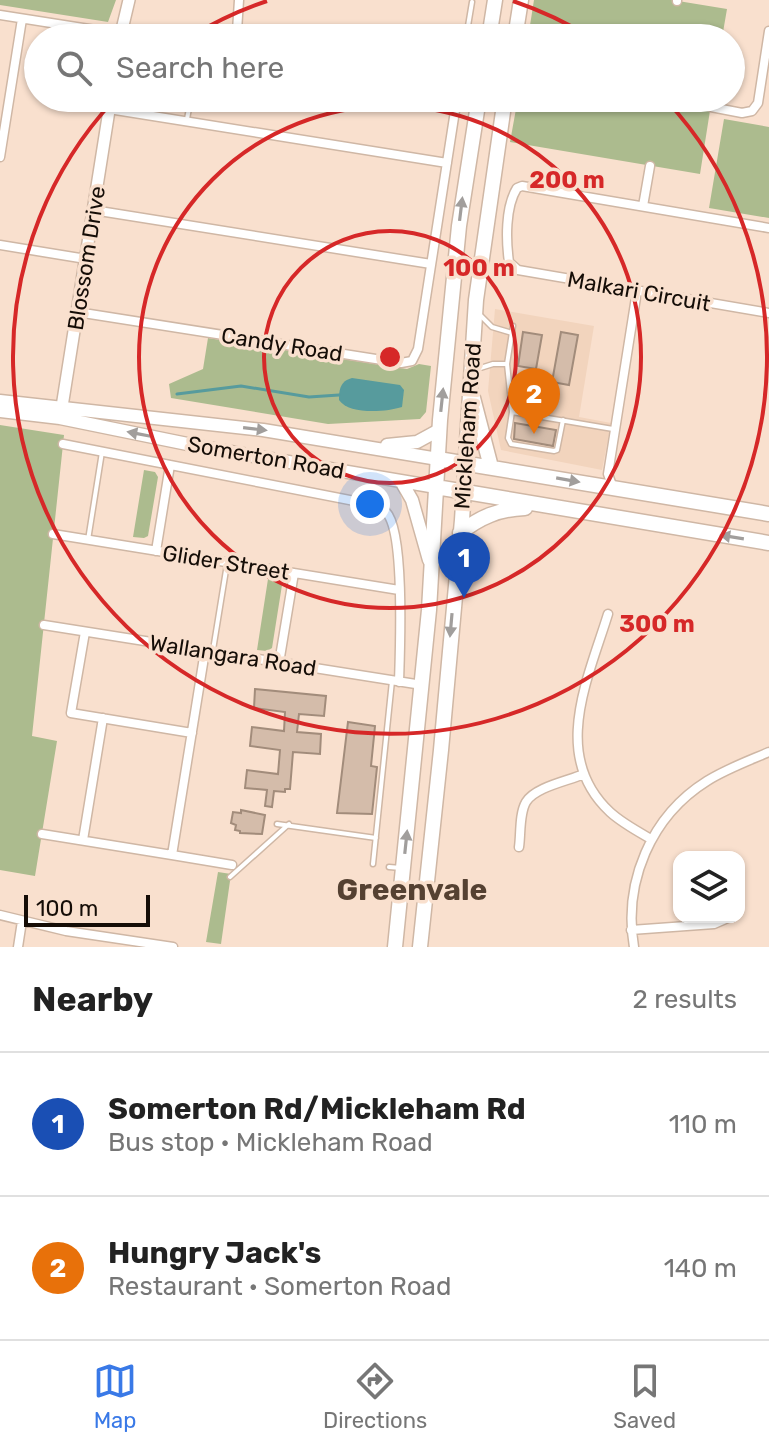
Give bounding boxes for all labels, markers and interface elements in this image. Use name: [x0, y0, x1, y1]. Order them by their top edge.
search box: [24, 24, 745, 112]
icon: search: [52, 46, 96, 90]
text: Search here: [116, 50, 284, 86]
text: 200 m: [529, 166, 605, 194]
street label: Blossom Drive: [62, 184, 111, 332]
one-way arrow: [455, 196, 468, 221]
text: 100 m: [443, 254, 515, 282]
street label: Malkari Circuit: [565, 266, 713, 317]
street label: Candy Road: [219, 322, 344, 367]
street label: Mickleham Road: [448, 342, 487, 510]
centre of rings: [376, 343, 404, 371]
pin: 2: [508, 368, 560, 434]
one-way arrow: [435, 387, 448, 412]
one-way arrow: [243, 423, 268, 436]
one-way arrow: [126, 427, 151, 440]
street label: Somerton Road: [185, 430, 346, 485]
one-way arrow: [556, 474, 581, 487]
your location: [350, 484, 390, 524]
one-way arrow: [720, 530, 745, 543]
pin: 1: [438, 532, 490, 598]
street label: Glider Street: [161, 539, 292, 586]
text: 300 m: [619, 610, 695, 638]
one-way arrow: [445, 613, 458, 638]
street label: Wallangara Road: [148, 629, 318, 682]
one-way arrow: [400, 829, 413, 854]
map controls: [673, 851, 745, 923]
button: layers: [673, 851, 745, 923]
district label: Greenvale: [337, 872, 487, 908]
scale bar: [24, 891, 150, 927]
text: 100 m: [36, 895, 98, 922]
text: Nearby: [32, 979, 153, 1020]
text: 2 results: [633, 984, 737, 1015]
text: Somerton Rd/Mickleham Rd: [108, 1091, 526, 1127]
text: 1: [52, 1109, 64, 1140]
text: 110 m: [669, 1109, 737, 1140]
text: Bus stop · Mickleham Road: [108, 1127, 433, 1158]
text: Hungry Jack's: [108, 1235, 321, 1271]
text: 2: [50, 1253, 66, 1284]
text: 140 m: [664, 1253, 737, 1284]
text: Restaurant · Somerton Road: [108, 1271, 451, 1302]
tab: Map: [93, 1359, 137, 1434]
tab: Directions: [323, 1359, 427, 1434]
tab: Saved: [613, 1359, 676, 1434]

